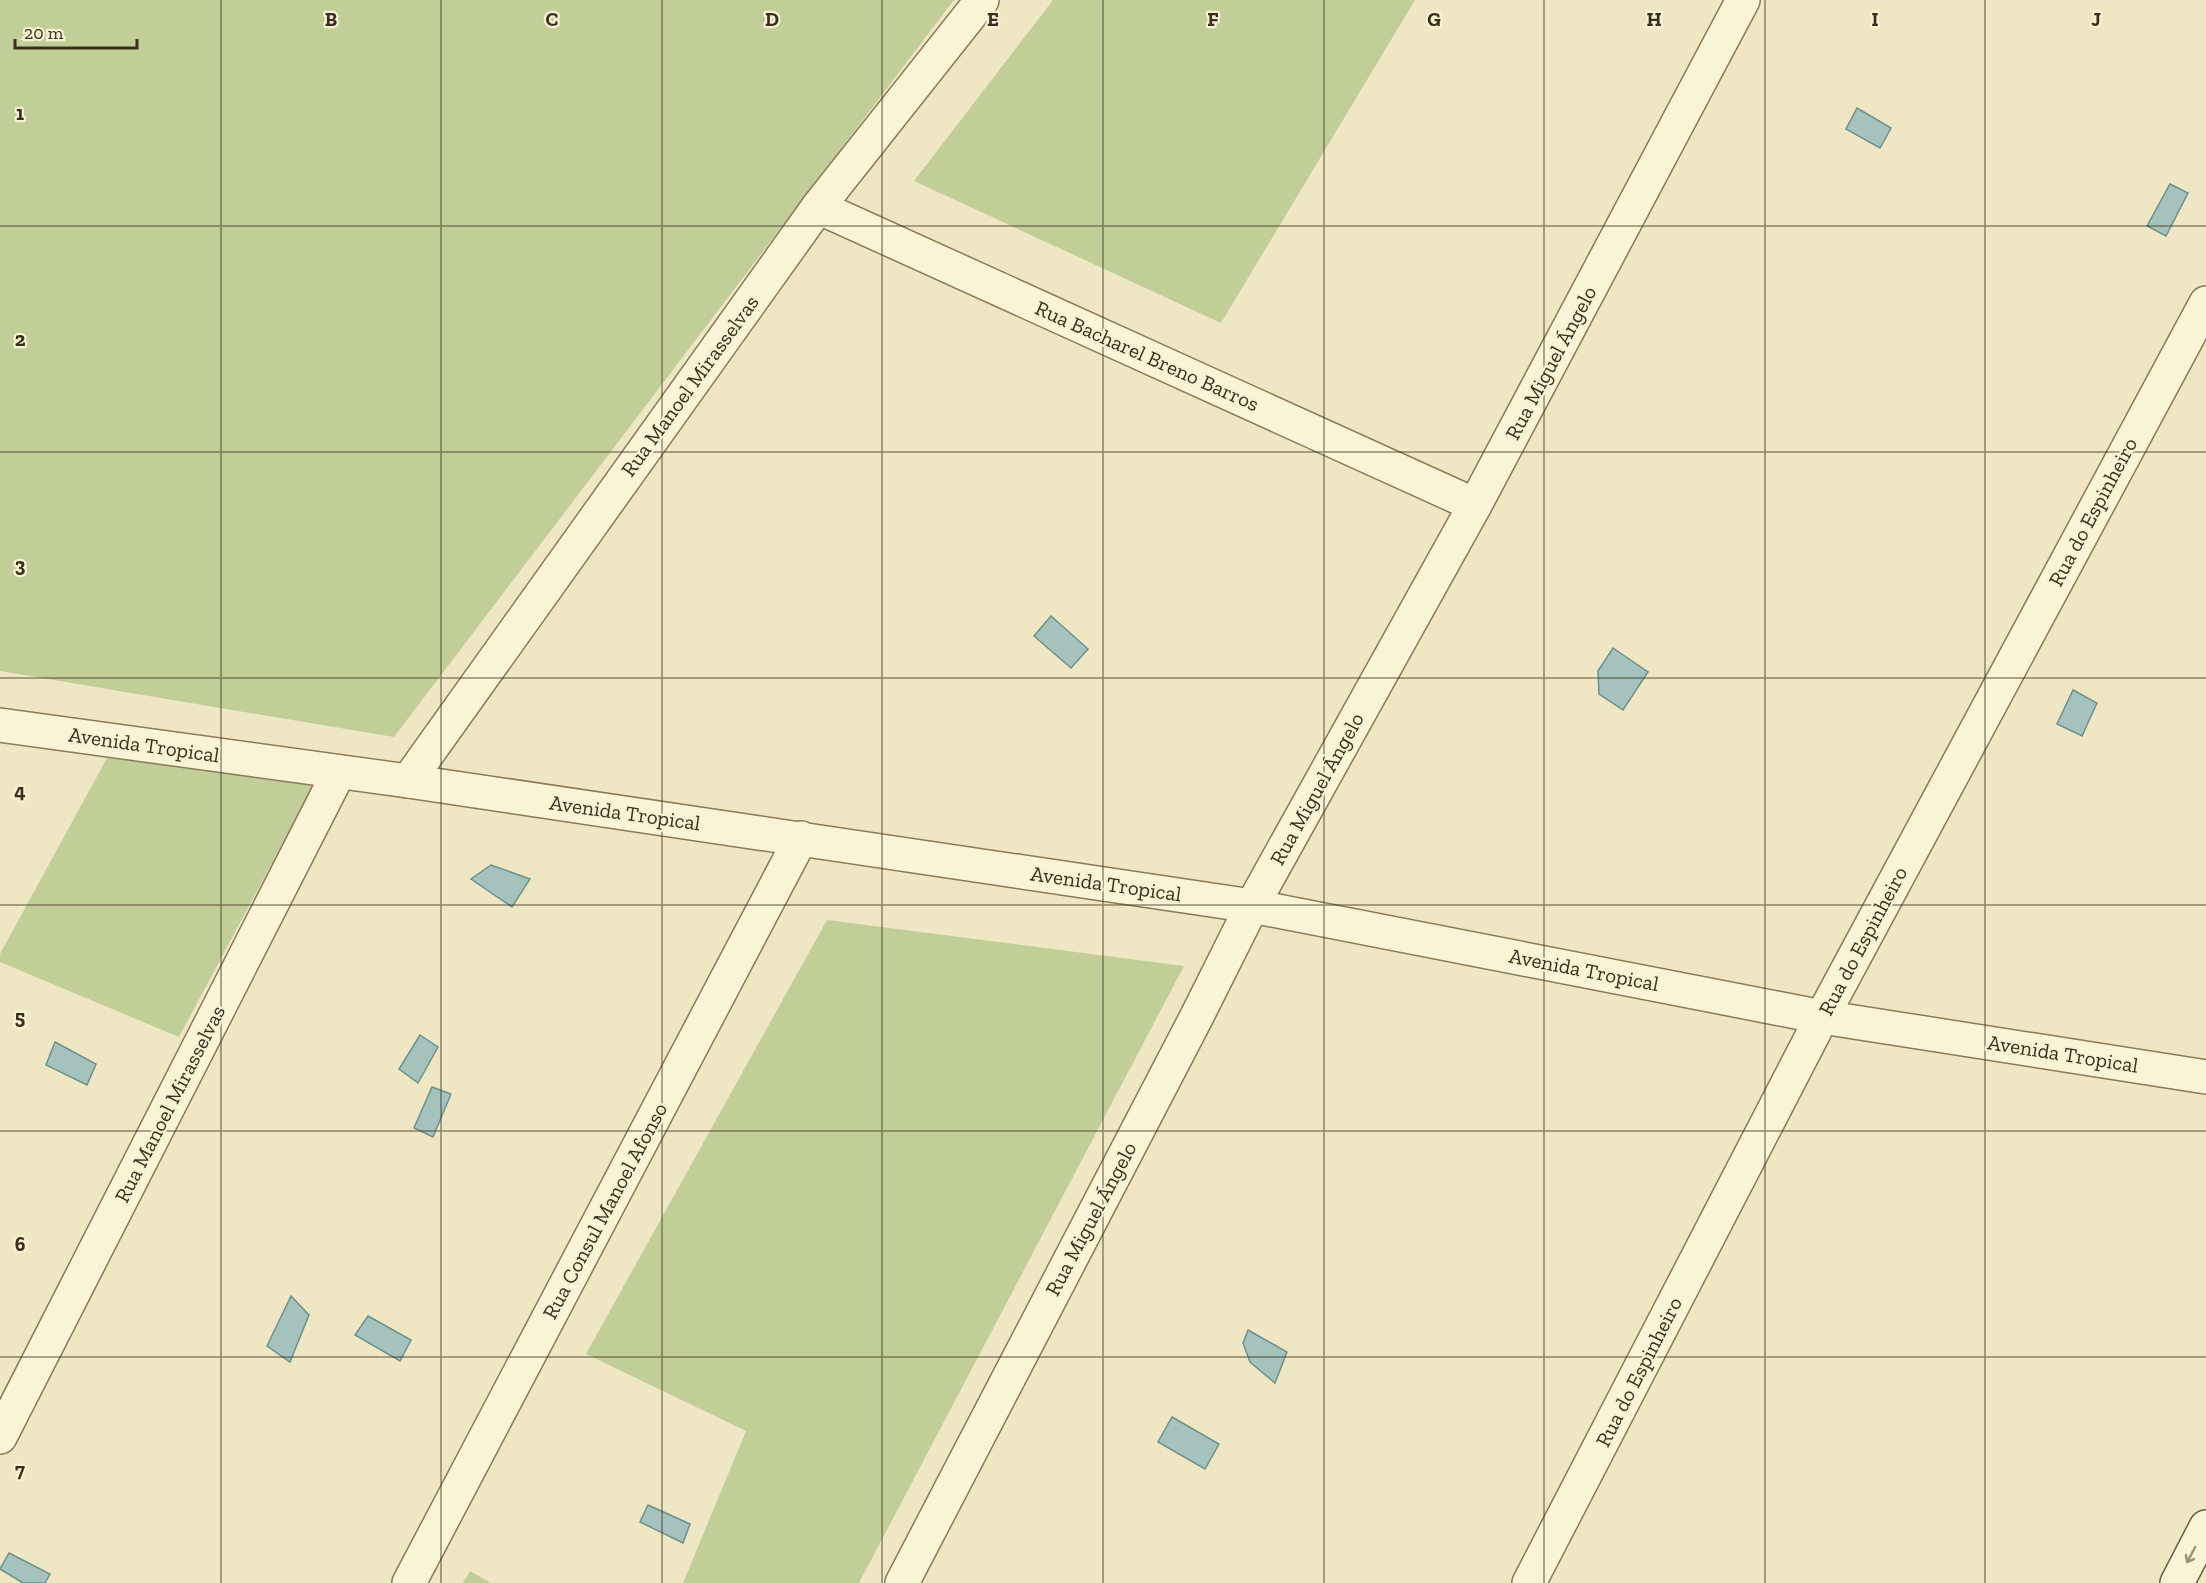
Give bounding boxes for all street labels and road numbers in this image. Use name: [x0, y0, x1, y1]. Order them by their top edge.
street label: Rua Miguel Ángelo: [1500, 282, 1602, 444]
street label: Rua Manoel Mirasselvas: [615, 290, 764, 481]
street label: Rua Bacharel Breno Barros: [1031, 295, 1263, 416]
street label: Rua do Espinheiro: [2043, 433, 2142, 590]
street label: Rua Miguel Ángelo: [1264, 708, 1369, 869]
street label: Avenida Tropical: [67, 722, 221, 768]
street label: Avenida Tropical: [548, 790, 702, 836]
street label: Avenida Tropical: [1029, 861, 1183, 907]
street label: Rua do Espinheiro: [1813, 862, 1912, 1019]
street label: Avenida Tropical: [1507, 943, 1661, 996]
street label: Rua Manoel Mirasselvas: [109, 1001, 230, 1207]
street label: Avenida Tropical: [1986, 1029, 2140, 1078]
street label: Rua Consul Manoel Afonso: [537, 1098, 672, 1323]
street label: Rua Miguel Ángelo: [1040, 1138, 1142, 1300]
street label: Rua do Espinheiro: [1590, 1293, 1687, 1451]

